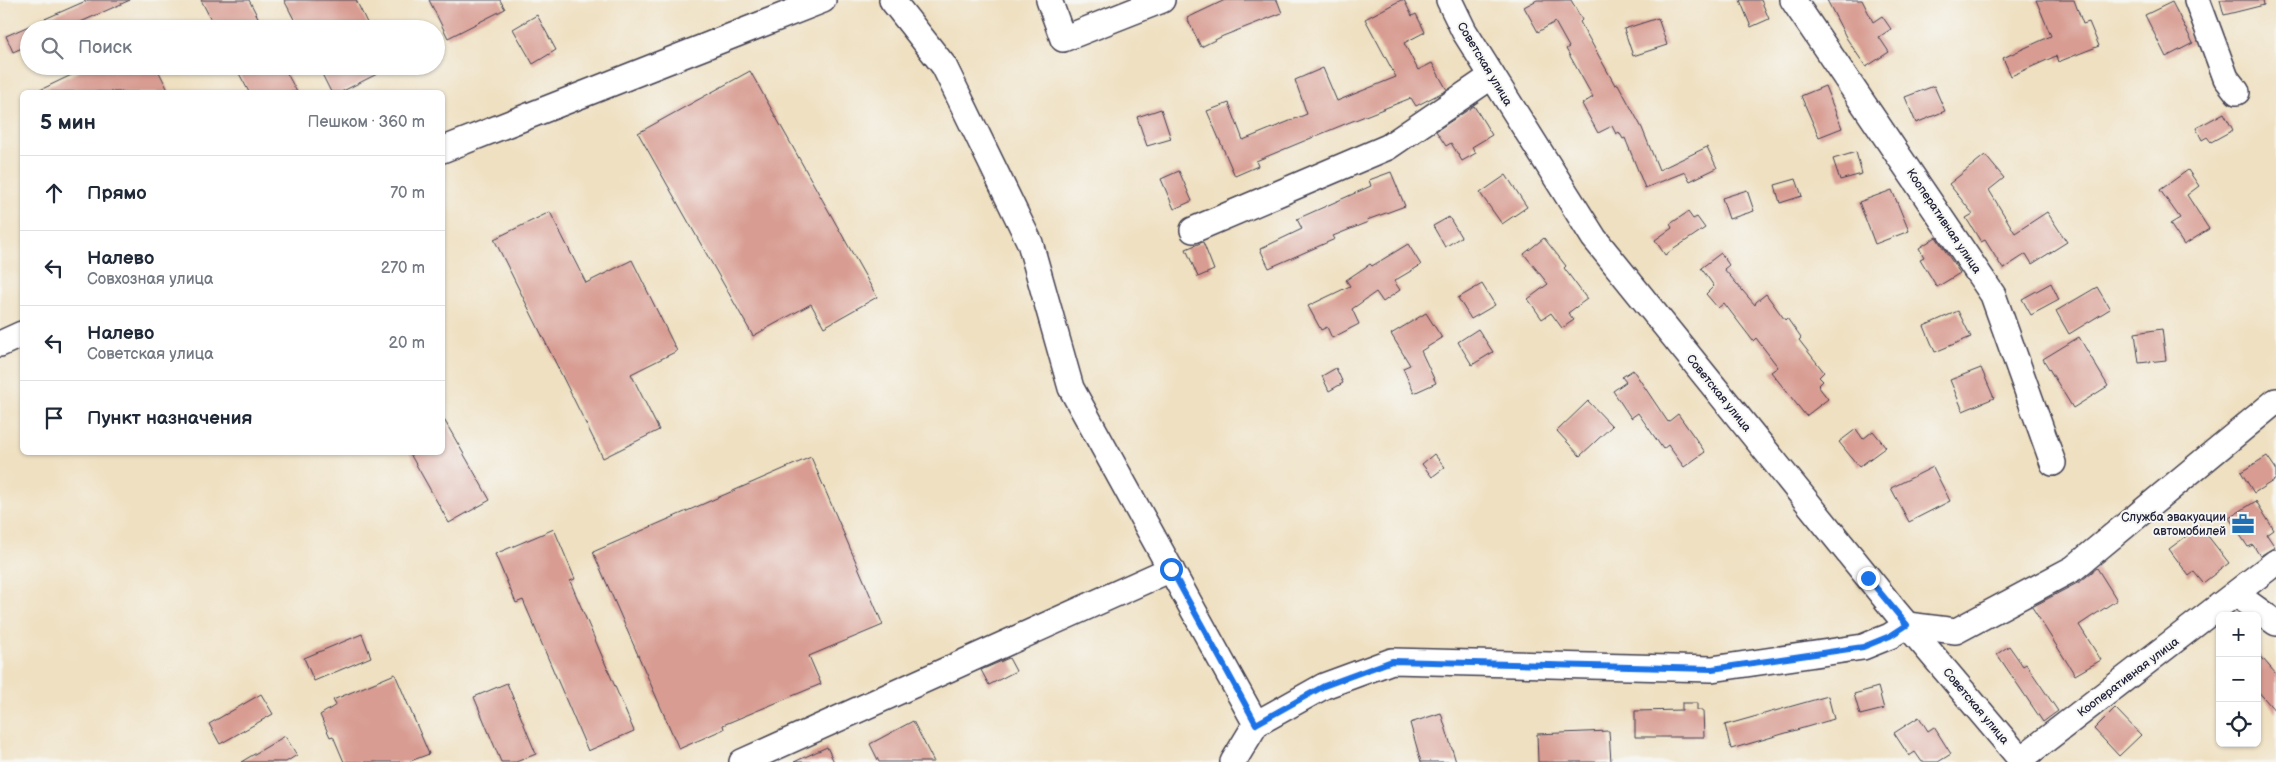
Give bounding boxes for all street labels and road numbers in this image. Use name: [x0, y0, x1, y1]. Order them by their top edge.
street label: Советская улица: [1454, 20, 1515, 109]
street label: Кооперативная улица: [1903, 166, 1984, 277]
street label: Советская улица: [1683, 352, 1754, 435]
street label: Кооперативная улица: [2075, 634, 2182, 720]
street label: Советская улица: [1939, 665, 2012, 748]

